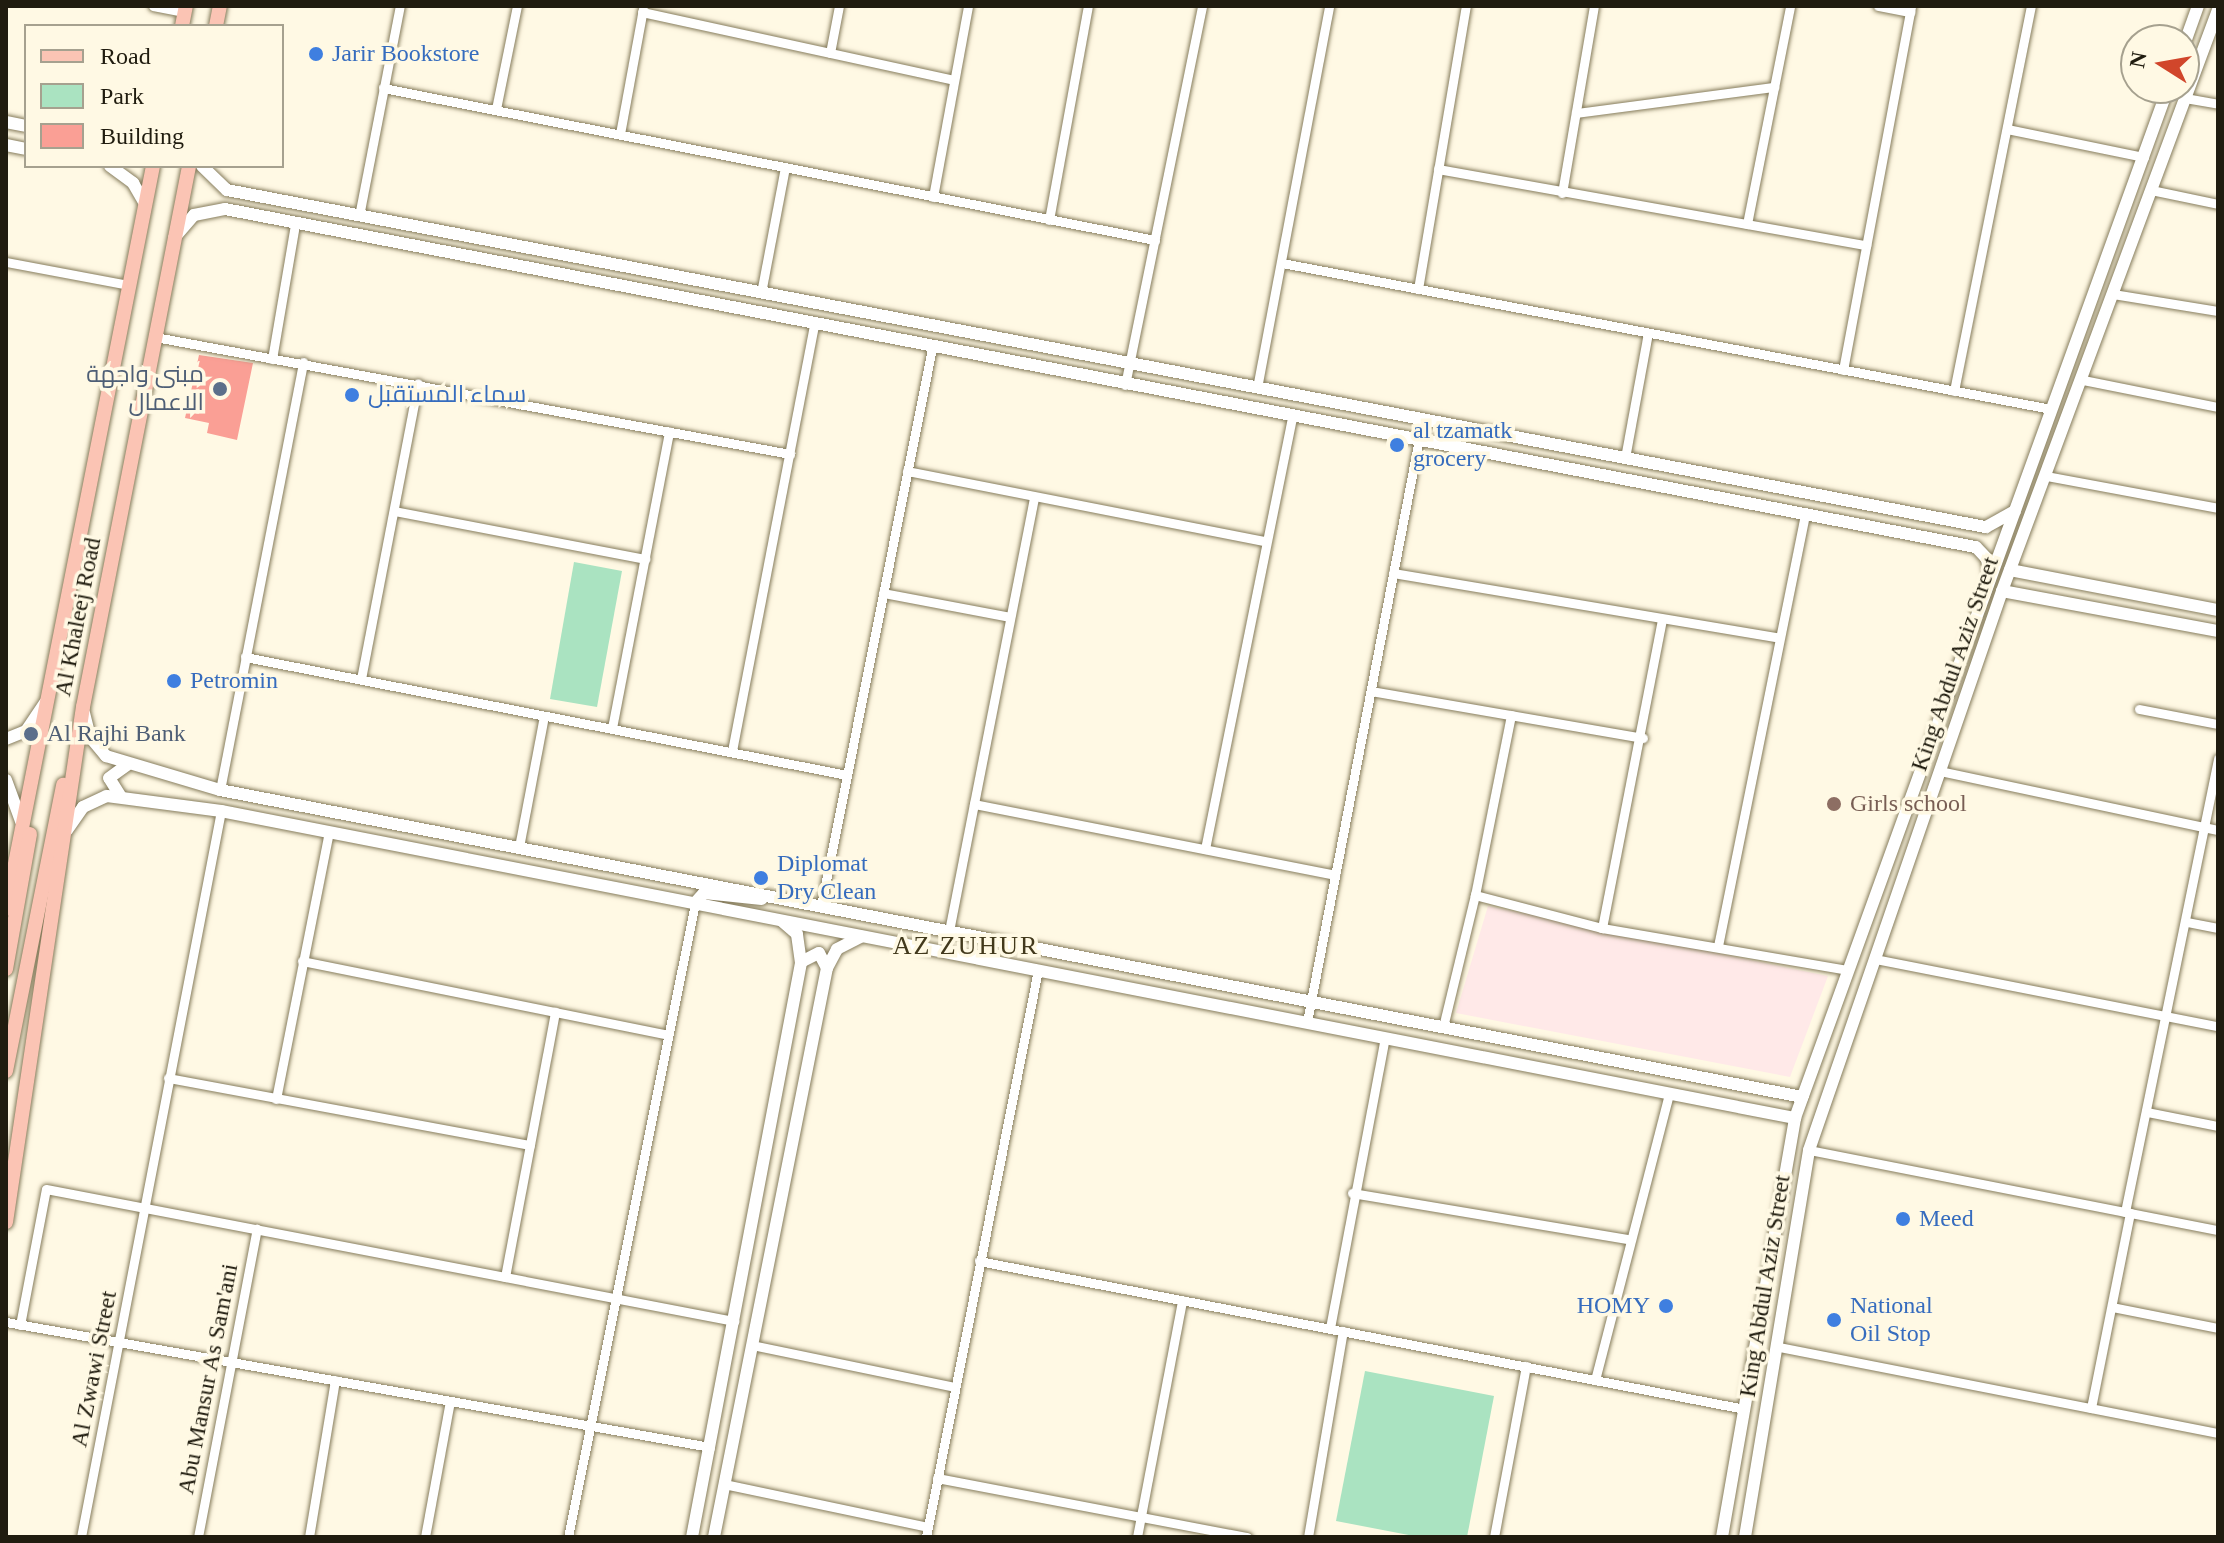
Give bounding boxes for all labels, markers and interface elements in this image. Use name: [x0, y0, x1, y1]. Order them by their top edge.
legend: [24, 24, 284, 168]
north arrow: [2120, 24, 2200, 104]
place label: Jarir Bookstore: [332, 40, 479, 68]
text: Road: [100, 43, 151, 69]
marker: Jarir Bookstore: [307, 45, 325, 63]
text: N: [2124, 50, 2152, 70]
text: Park: [100, 83, 144, 109]
text: Building: [100, 123, 184, 149]
place label: مبنى واجهة الاعمال: [86, 361, 204, 417]
marker: مبنى واجهة الاعمال: [211, 380, 229, 398]
place label: سماء المستقبل: [368, 381, 526, 409]
marker: سماء المستقبل: [343, 386, 361, 404]
place label: al tzamatk grocery: [1413, 417, 1512, 473]
marker: al tzamatk grocery: [1388, 436, 1406, 454]
street label: Al Khaleej Road: [48, 535, 108, 699]
street label: King Abdul Aziz Street: [1904, 552, 2006, 776]
place label: Petromin: [190, 667, 278, 695]
marker: Petromin: [165, 672, 183, 690]
place label: Al Rajhi Bank: [47, 720, 186, 748]
marker: Al Rajhi Bank: [22, 725, 40, 743]
place label: Girls school: [1850, 790, 1967, 818]
marker: Girls school: [1825, 795, 1843, 813]
place label: Diplomat Dry Clean: [777, 850, 876, 906]
marker: Diplomat Dry Clean: [752, 869, 770, 887]
district label: AZ ZUHUR: [893, 930, 1039, 962]
street label: King Abdul Aziz Street: [1733, 1172, 1797, 1400]
place label: Meed: [1919, 1205, 1974, 1233]
marker: Meed: [1894, 1210, 1912, 1228]
street label: Abu Mansur As Sam'ani: [171, 1261, 245, 1497]
street label: Al Zwawi Street: [65, 1288, 123, 1450]
place label: HOMY: [1577, 1292, 1650, 1320]
place label: National Oil Stop: [1850, 1292, 1933, 1348]
marker: HOMY: [1657, 1297, 1675, 1315]
marker: National Oil Stop: [1825, 1311, 1843, 1329]

